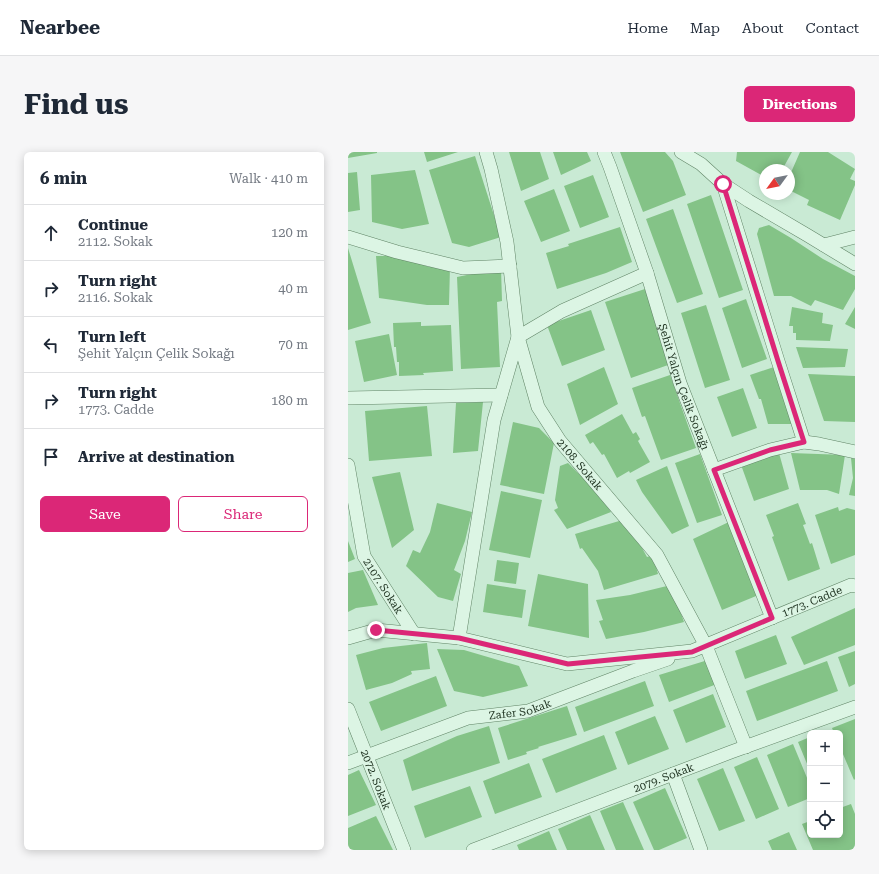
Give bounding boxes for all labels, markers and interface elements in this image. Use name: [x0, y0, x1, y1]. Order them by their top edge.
text: Nearbee: [20, 16, 100, 39]
text: Home: [627, 20, 668, 36]
text: Map: [690, 20, 720, 36]
text: About: [742, 20, 784, 36]
text: Contact: [806, 20, 859, 36]
button: Directions: [744, 86, 855, 122]
text: Find us: [24, 88, 128, 121]
north arrow: [759, 164, 795, 200]
text: 6 min: [40, 168, 87, 188]
text: Walk · 410 m: [229, 171, 308, 186]
route start: [714, 175, 732, 193]
text: Continue: [78, 216, 148, 234]
icon: ahead: [40, 222, 62, 244]
text: 120 m: [271, 225, 308, 240]
text: 2112. Sokak: [78, 234, 153, 249]
text: Turn right: [78, 272, 157, 290]
icon: right: [40, 278, 62, 300]
text: 40 m: [278, 281, 308, 296]
text: 2116. Sokak: [78, 290, 153, 305]
street label: Şehit Yalçın Çelik Sokağı: [656, 322, 712, 452]
text: Turn left: [78, 328, 146, 346]
icon: left: [40, 334, 62, 356]
text: 70 m: [278, 337, 308, 352]
text: Şehit Yalçın Çelik Sokağı: [78, 346, 235, 361]
text: Turn right: [78, 384, 157, 402]
icon: right: [40, 390, 62, 412]
text: 180 m: [271, 393, 308, 408]
text: 1773. Cadde: [78, 402, 154, 417]
street label: 2108. Sokak: [554, 436, 605, 493]
icon: arrive: [40, 446, 62, 468]
text: Arrive at destination: [78, 448, 234, 466]
button: Save: [40, 496, 170, 532]
button: Share: [178, 496, 308, 532]
street label: 2107. Sokak: [361, 556, 406, 616]
street label: 1773. Cadde: [780, 583, 844, 620]
route end: [367, 621, 385, 639]
street label: Zafer Sokak: [488, 696, 553, 722]
map controls: [807, 730, 843, 838]
button: +: [807, 730, 843, 766]
street label: 2072. Sokak: [358, 748, 394, 812]
street label: 2079. Sokak: [632, 760, 696, 795]
button: −: [807, 766, 843, 802]
button: locate: [807, 802, 843, 838]

